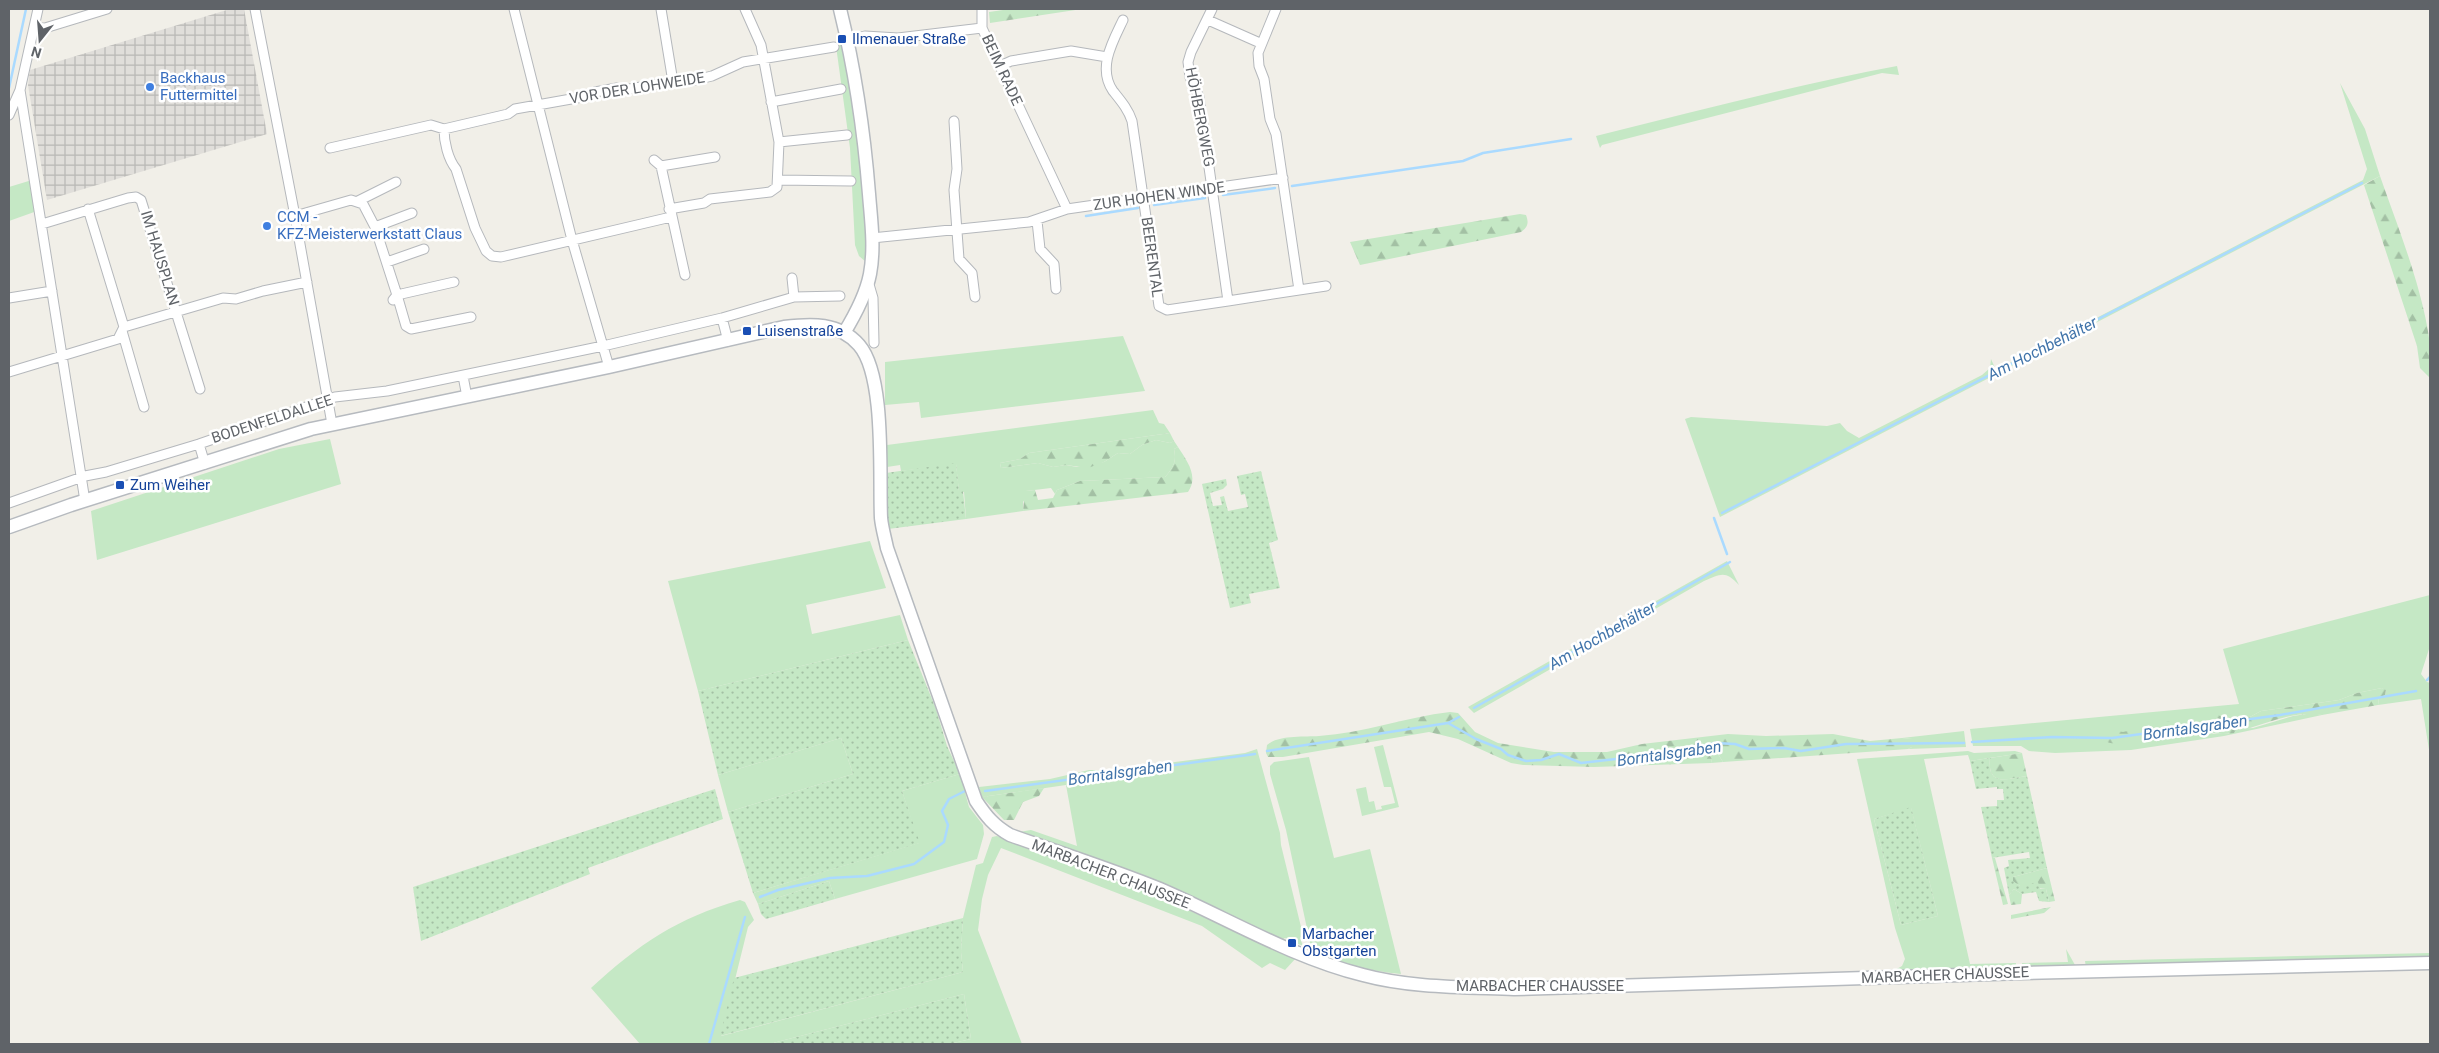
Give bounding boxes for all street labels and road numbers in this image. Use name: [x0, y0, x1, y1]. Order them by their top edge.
street label: BEIM RADE: [978, 32, 1026, 109]
street label: HÖHBERGWEG: [1182, 66, 1218, 168]
street label: VOR DER LOHWEIDE: [568, 68, 707, 108]
street label: ZUR HOHEN WINDE: [1092, 178, 1226, 214]
street label: IM HAUSPLAN: [137, 208, 183, 308]
street label: BEERENTAL: [1137, 216, 1167, 298]
street label: BODENFELDALLEE: [209, 391, 335, 447]
street label: MARBACHER CHAUSSEE: [1029, 835, 1193, 913]
street label: MARBACHER CHAUSSEE: [1861, 963, 2030, 987]
street label: MARBACHER CHAUSSEE: [1456, 977, 1625, 995]

